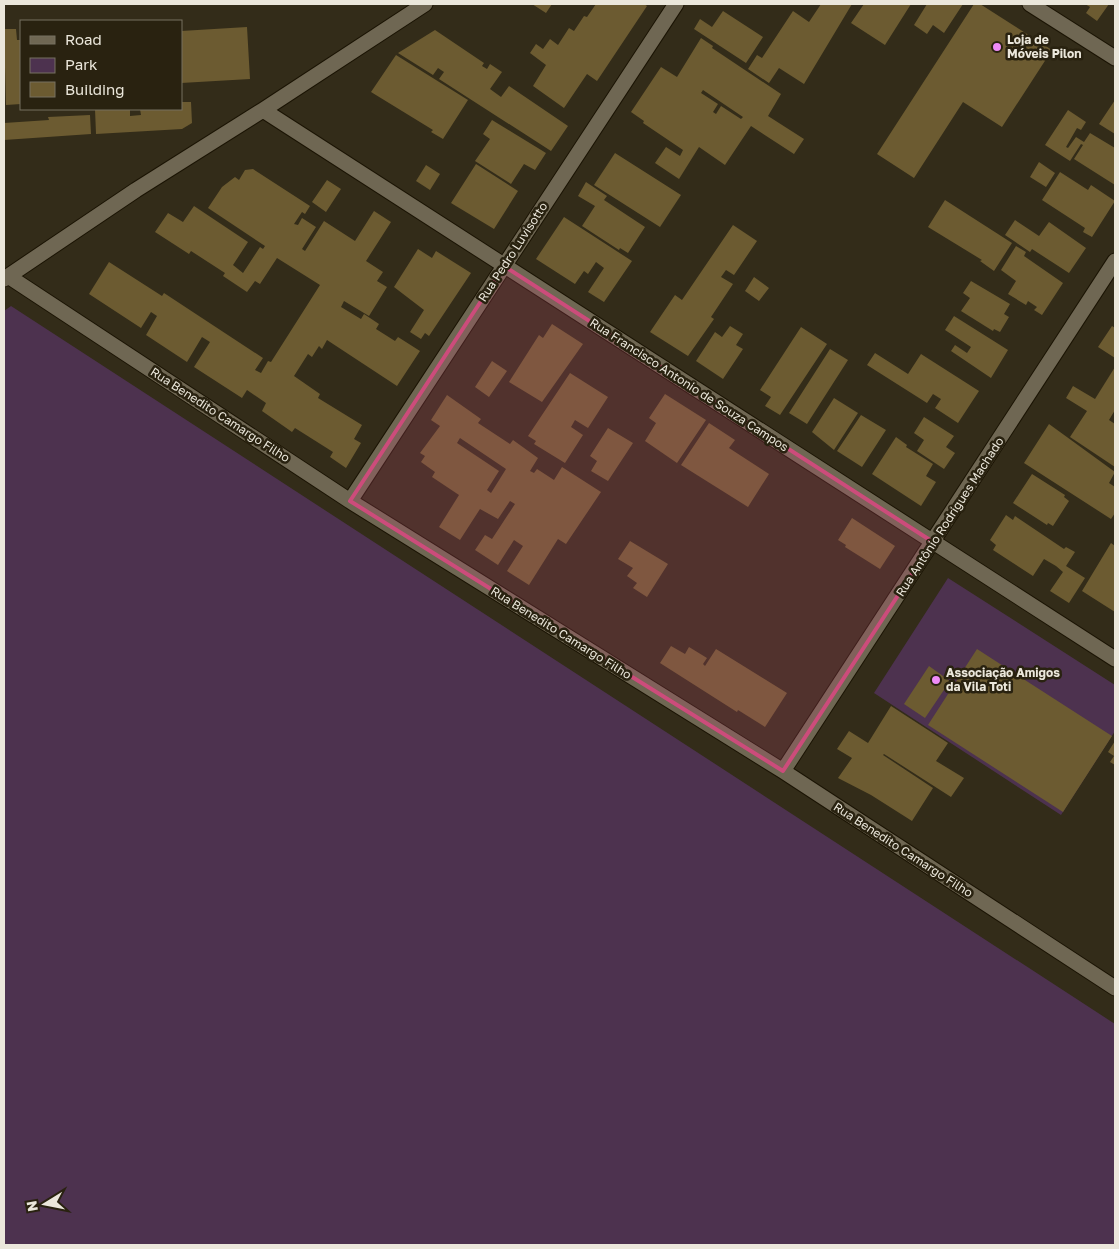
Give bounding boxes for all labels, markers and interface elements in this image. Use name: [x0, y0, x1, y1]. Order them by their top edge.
legend: [20, 20, 182, 110]
text: Road: [65, 30, 102, 48]
place label: Loja de Móveis Pilon: [1007, 32, 1081, 61]
marker: Loja de Móveis Pilon: [991, 41, 1003, 53]
text: Park: [65, 55, 98, 73]
text: Building: [65, 80, 125, 98]
street label: Rua Pedro Luvisotto: [475, 199, 550, 304]
street label: Rua Francisco Antonio de Souza Campos: [587, 315, 791, 454]
street label: Rua Benedito Camargo Filho: [148, 364, 293, 465]
street label: Rua Antônio Rodrigues Machado: [892, 434, 1007, 599]
street label: Rua Benedito Camargo Filho: [488, 583, 634, 682]
place label: Associação Amigos da Vila Toti: [946, 665, 1060, 694]
marker: Associação Amigos da Vila Toti: [930, 674, 942, 686]
street label: Rua Benedito Camargo Filho: [831, 799, 976, 900]
north arrow: [20, 1179, 70, 1229]
text: N: [22, 1200, 41, 1213]

